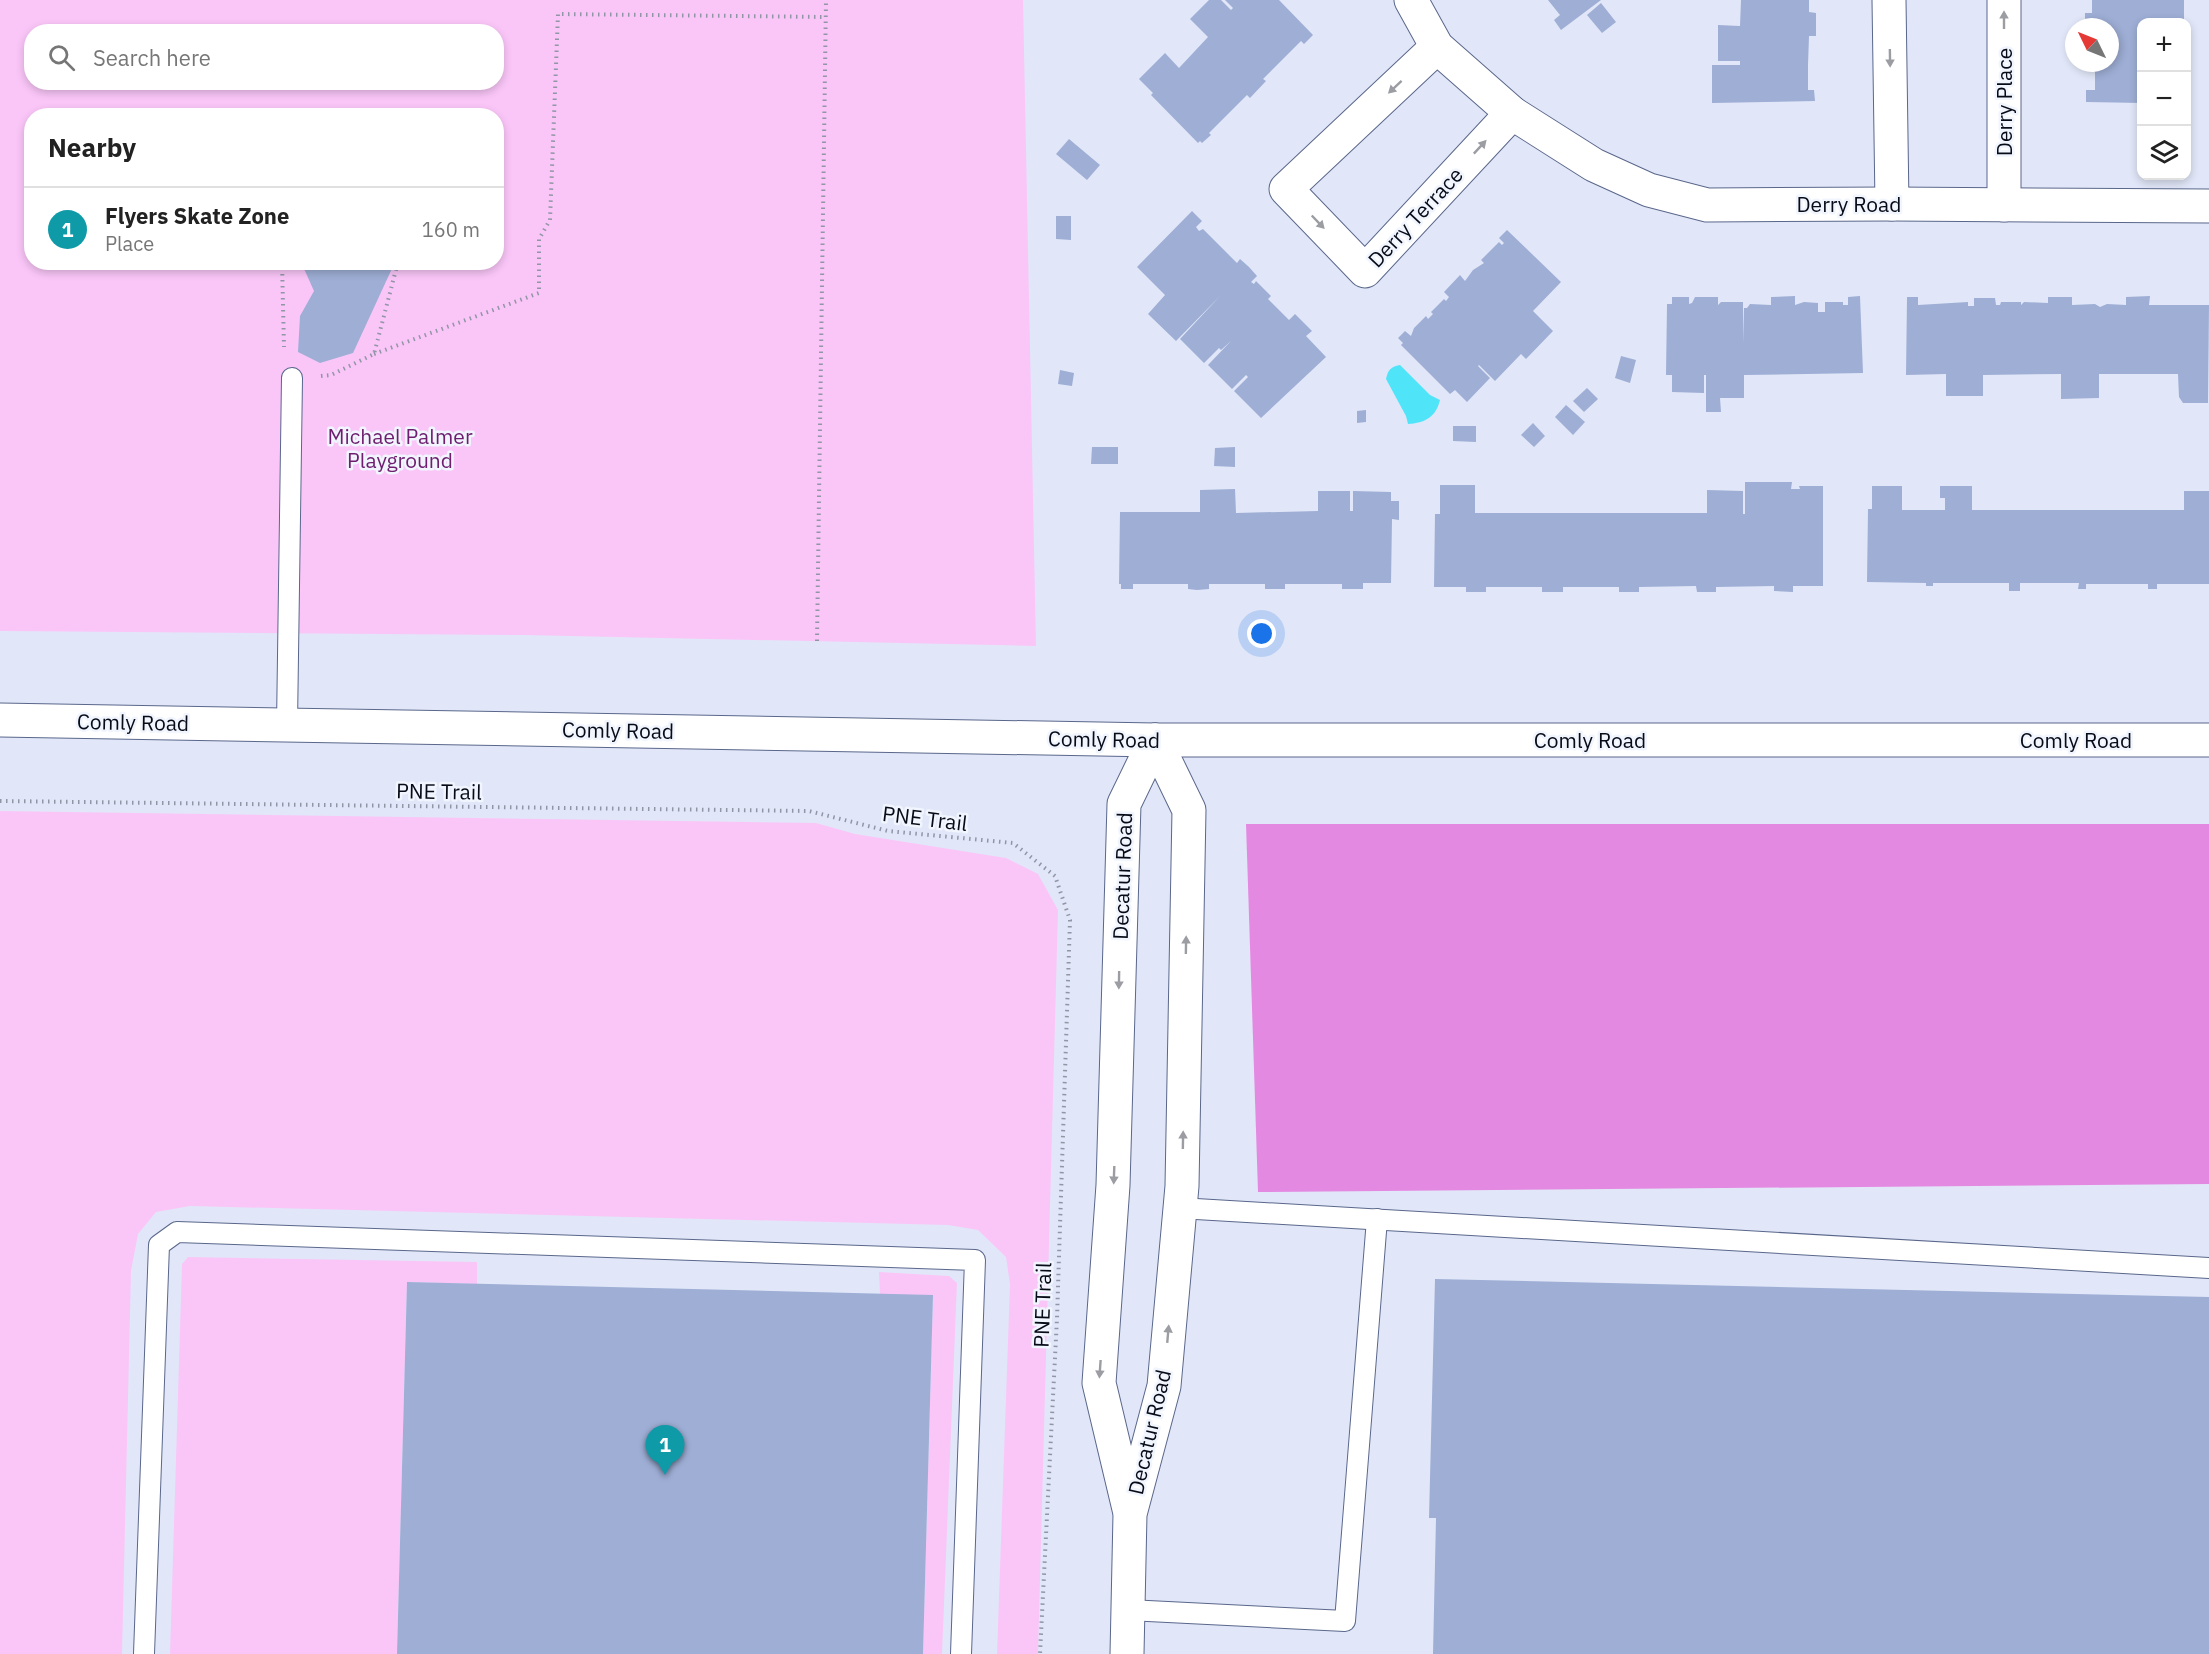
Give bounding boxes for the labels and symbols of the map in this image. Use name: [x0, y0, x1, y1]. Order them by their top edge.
one-way arrow: [1999, 11, 2009, 30]
north arrow: [2065, 18, 2119, 72]
street label: Derry Place: [1990, 48, 2018, 156]
one-way arrow: [1885, 49, 1895, 68]
one-way arrow: [1387, 80, 1402, 94]
one-way arrow: [1473, 140, 1487, 155]
street label: Derry Terrace: [1361, 161, 1469, 273]
street label: Derry Road: [1797, 190, 1901, 218]
one-way arrow: [1311, 214, 1324, 229]
park label: Michael Palmer Playground: [327, 422, 473, 474]
your location: [1247, 619, 1276, 648]
street label: Comly Road: [77, 707, 189, 737]
street label: Comly Road: [562, 715, 674, 745]
street label: Comly Road: [1048, 724, 1160, 754]
street label: Comly Road: [1534, 726, 1646, 754]
street label: Comly Road: [2020, 726, 2132, 754]
street label: PNE Trail: [396, 776, 482, 806]
street label: PNE Trail: [881, 799, 969, 837]
street label: Decatur Road: [1106, 812, 1138, 940]
one-way arrow: [1181, 935, 1191, 954]
one-way arrow: [1114, 970, 1124, 989]
one-way arrow: [1178, 1130, 1188, 1149]
one-way arrow: [1109, 1165, 1118, 1184]
street label: PNE Trail: [1027, 1261, 1057, 1348]
one-way arrow: [1163, 1324, 1173, 1343]
one-way arrow: [1095, 1360, 1105, 1379]
street label: Decatur Road: [1121, 1367, 1177, 1497]
pin: 1: [646, 1426, 684, 1475]

